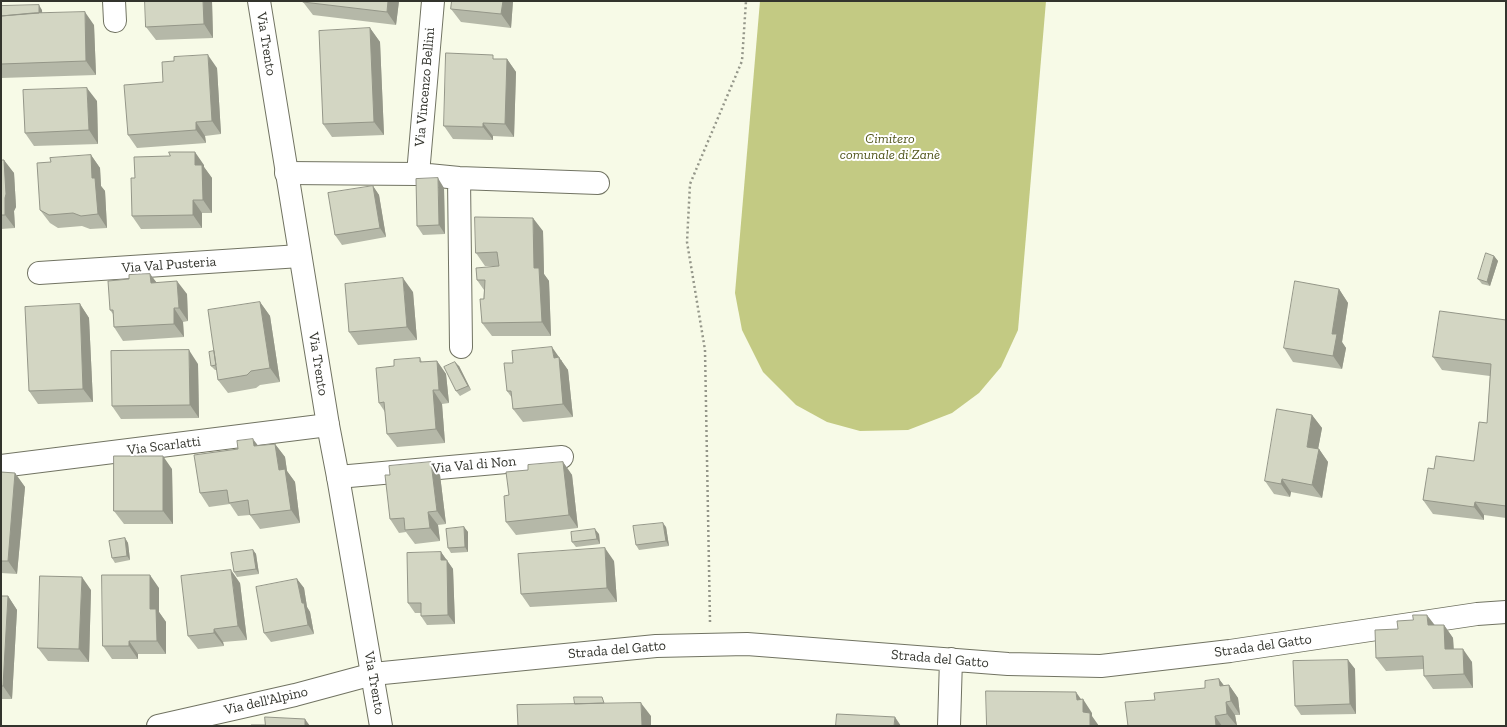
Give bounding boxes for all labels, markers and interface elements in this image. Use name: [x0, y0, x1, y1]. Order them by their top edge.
street label: Via Trento: [253, 11, 279, 77]
street label: Via Vincenzo Bellini: [411, 27, 439, 147]
park label: Cimitero comunale di Zanè: [840, 131, 940, 164]
street label: Via Val Pusteria: [121, 253, 217, 277]
street label: Via Trento: [305, 331, 331, 397]
street label: Via Scarlatti: [126, 433, 202, 459]
street label: Via Val di Non: [431, 453, 517, 477]
street label: Strada del Gatto: [1213, 631, 1313, 661]
street label: Strada del Gatto: [567, 637, 667, 663]
street label: Strada del Gatto: [890, 646, 990, 672]
street label: Via Trento: [360, 650, 388, 716]
street label: Via dell'Alpino: [222, 683, 310, 719]

